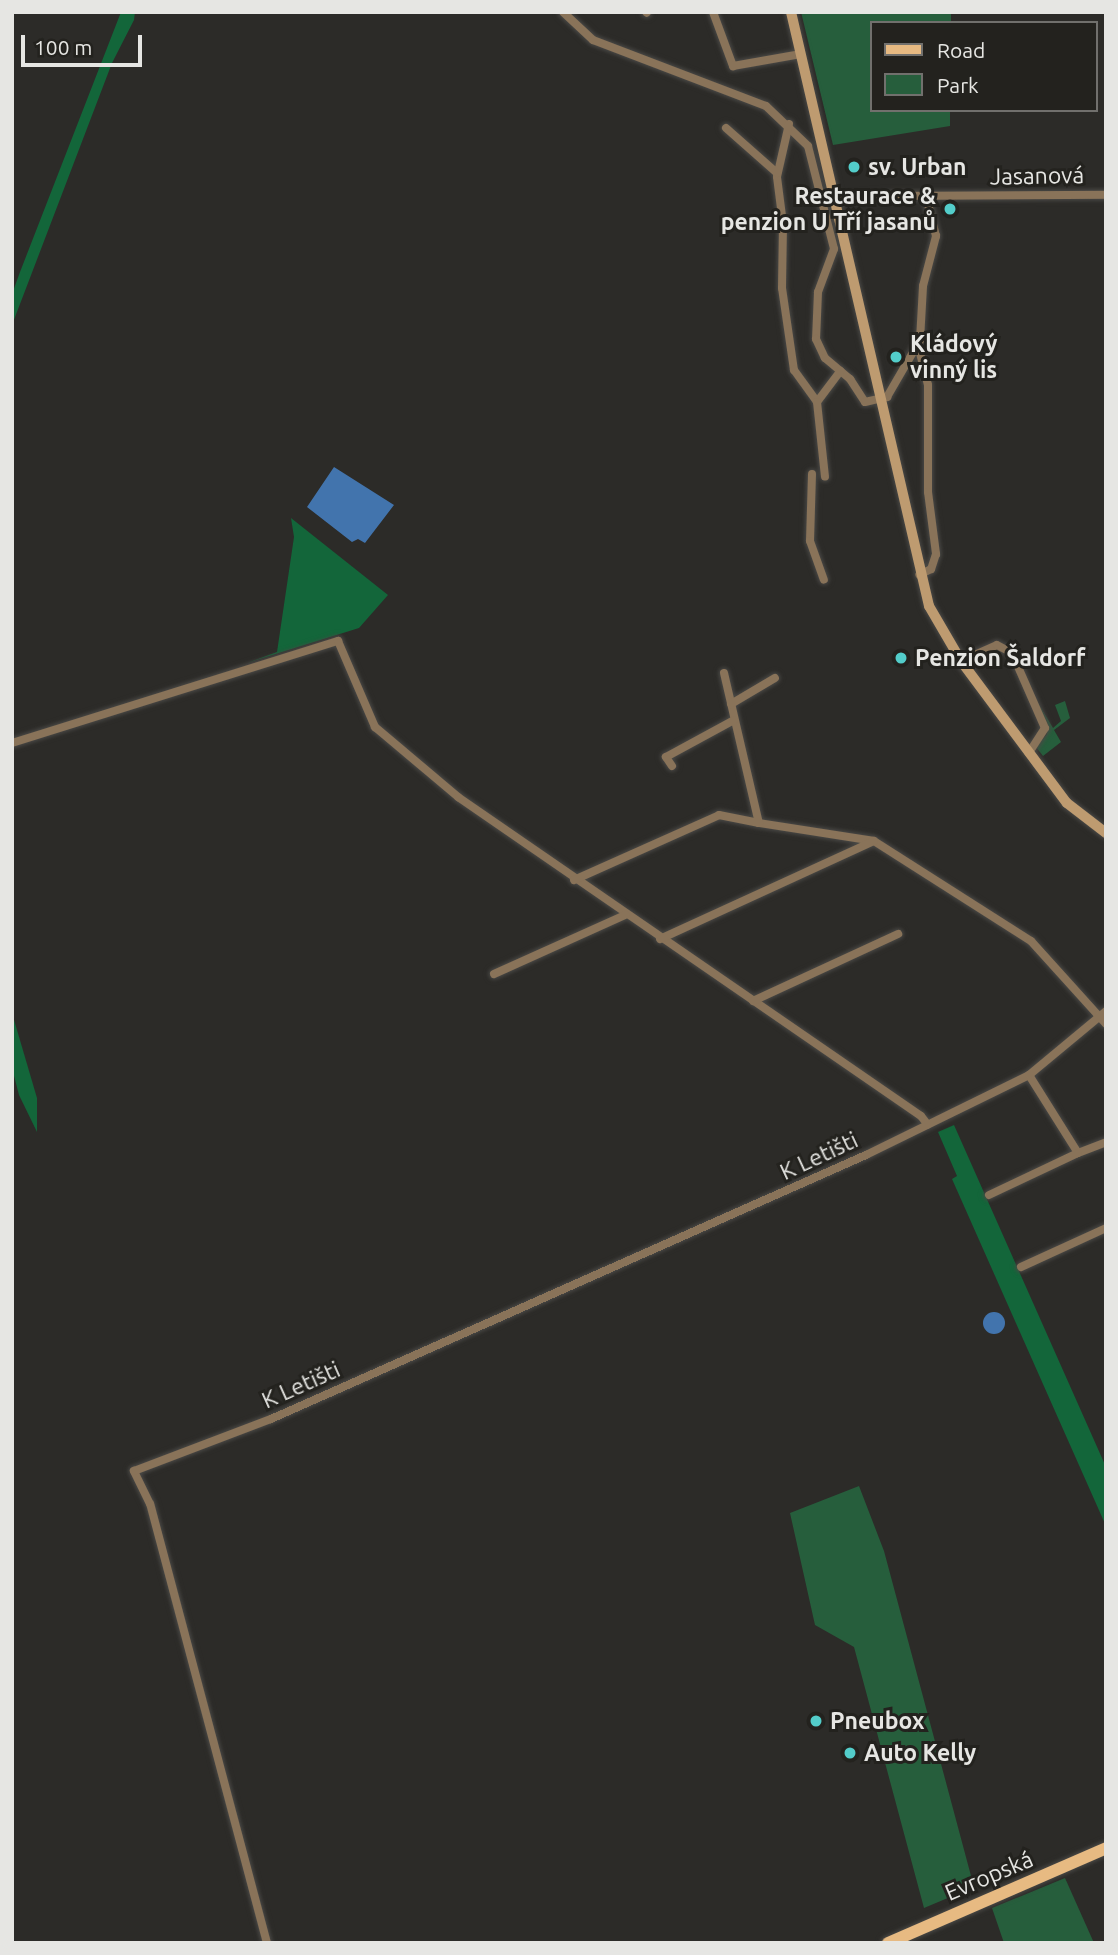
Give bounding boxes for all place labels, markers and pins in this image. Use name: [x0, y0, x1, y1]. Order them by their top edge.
place label: sv. Urban: [868, 153, 966, 181]
marker: sv. Urban: [846, 159, 862, 175]
place label: Restaurace & penzion U Tří jasanů: [721, 182, 936, 236]
marker: Restaurace & penzion U Tří jasanů: [942, 201, 958, 217]
place label: Kládový vinný lis: [910, 330, 997, 384]
marker: Kládový vinný lis: [888, 349, 904, 365]
place label: Penzion Šaldorf: [915, 644, 1086, 672]
marker: Penzion Šaldorf: [893, 650, 909, 666]
place label: Pneubox: [830, 1707, 924, 1735]
marker: Pneubox: [808, 1713, 824, 1729]
place label: Auto Kelly: [864, 1739, 976, 1767]
marker: Auto Kelly: [842, 1745, 858, 1761]

